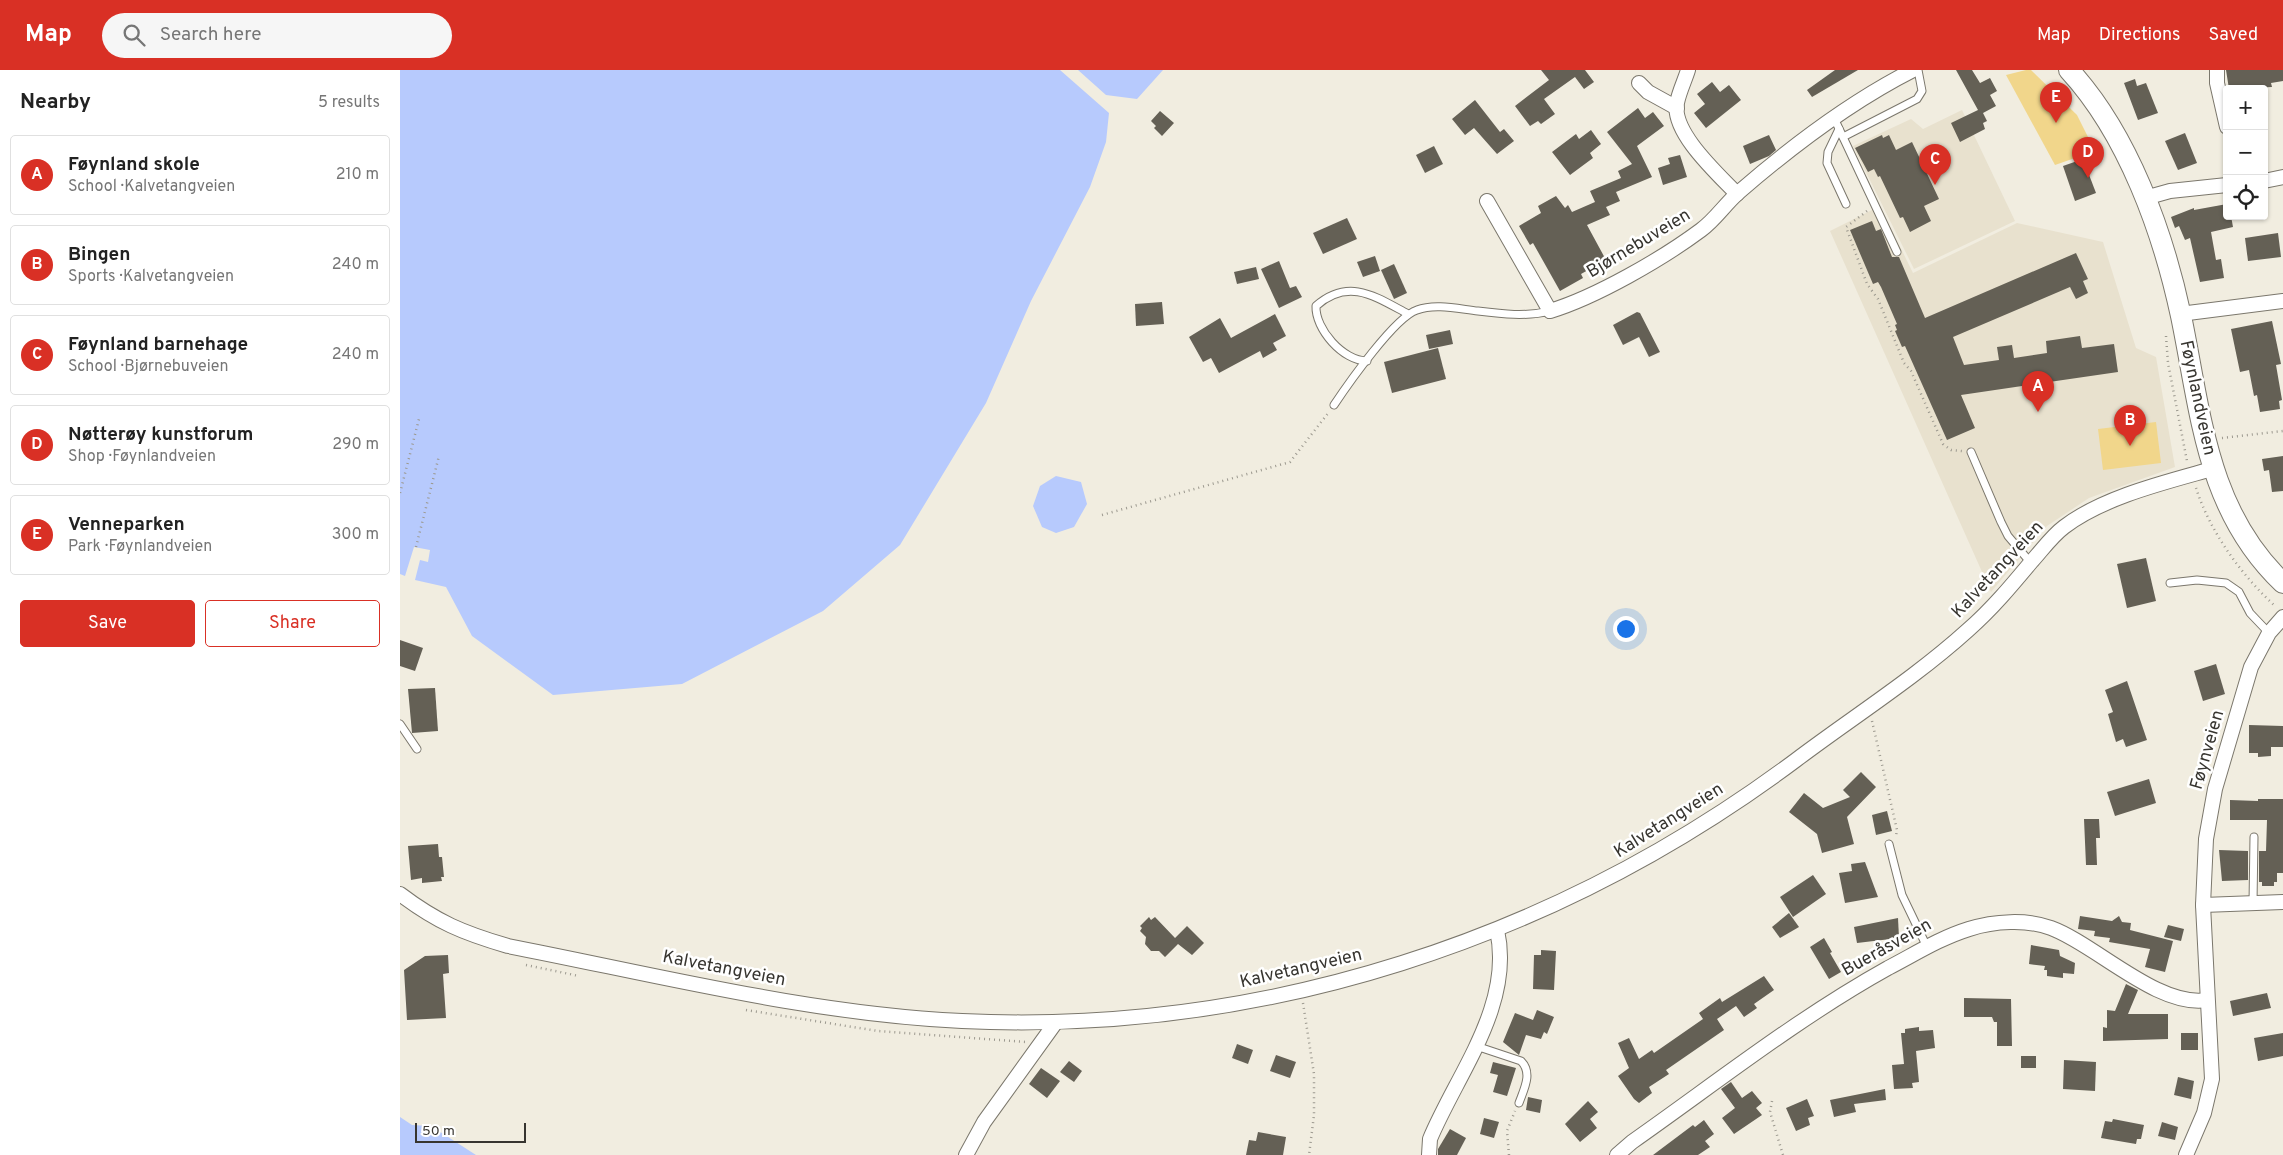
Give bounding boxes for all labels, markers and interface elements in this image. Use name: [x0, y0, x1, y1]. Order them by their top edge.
search box: [102, 13, 452, 58]
text: Map: [25, 20, 72, 50]
icon: search: [120, 21, 148, 49]
text: Search here: [160, 23, 261, 47]
text: Map: [2037, 24, 2071, 47]
text: Directions: [2099, 24, 2181, 47]
text: Saved: [2209, 24, 2258, 47]
pin: E: [2040, 82, 2072, 123]
map controls: [2223, 85, 2268, 220]
button: +: [2223, 85, 2268, 130]
text: Nearby: [20, 89, 91, 116]
text: 5 results: [318, 93, 380, 113]
button: −: [2223, 130, 2268, 175]
pin: D: [2072, 137, 2104, 178]
pin: C: [1919, 144, 1951, 185]
text: Føynland skole: [68, 153, 200, 177]
text: A: [31, 165, 43, 185]
text: 210 m: [336, 165, 379, 185]
button: locate: [2223, 175, 2268, 220]
text: School · Kalvetangveien: [68, 177, 235, 197]
street label: Bjørnebuveien: [1583, 204, 1695, 284]
text: Bingen: [68, 243, 131, 267]
text: B: [31, 255, 43, 275]
text: 240 m: [332, 255, 379, 275]
text: Sports · Kalvetangveien: [68, 267, 234, 287]
text: Føynland barnehage: [68, 333, 248, 357]
street label: Føynlandveien: [2174, 338, 2220, 458]
text: C: [32, 345, 42, 365]
text: 240 m: [332, 345, 379, 365]
text: School · Bjørnebuveien: [68, 357, 229, 377]
pin: A: [2022, 371, 2054, 412]
pin: B: [2114, 405, 2146, 446]
text: Nøtterøy kunstforum: [68, 423, 253, 447]
text: D: [31, 435, 43, 455]
text: 290 m: [332, 435, 379, 455]
text: Shop · Føynlandveien: [68, 447, 216, 467]
text: Venneparken: [68, 513, 185, 537]
street label: Kalvetangveien: [1947, 516, 2049, 624]
text: E: [32, 525, 42, 545]
text: 300 m: [332, 525, 379, 545]
text: Park · Føynlandveien: [68, 537, 212, 557]
button: Save: [20, 600, 195, 647]
button: Share: [205, 600, 380, 647]
your location: [1613, 616, 1639, 642]
street label: Føynveien: [2186, 708, 2230, 792]
street label: Kalvetangveien: [1610, 778, 1728, 864]
street label: Bueråsveien: [1838, 914, 1936, 982]
street label: Kalvetangveien: [1238, 944, 1364, 994]
street label: Kalvetangveien: [661, 946, 787, 992]
scale bar: [415, 1120, 526, 1143]
text: 50 m: [422, 1123, 455, 1140]

